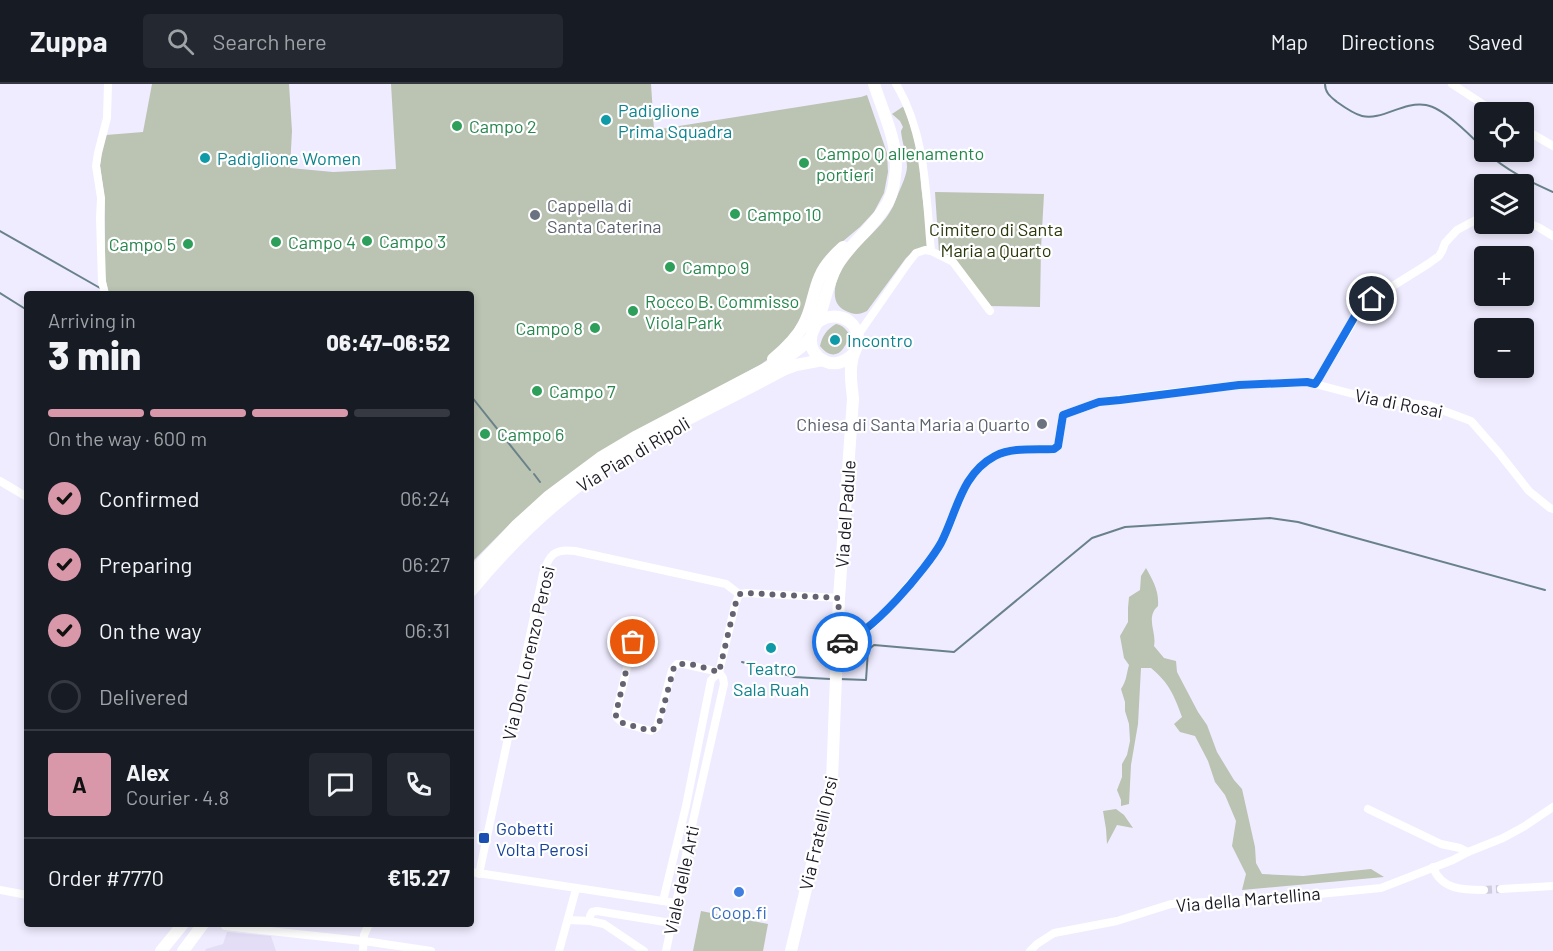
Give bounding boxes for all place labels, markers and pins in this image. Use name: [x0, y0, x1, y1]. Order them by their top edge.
place label: Padiglione Prima Squadra: [618, 99, 732, 142]
marker: Padiglione Prima Squadra: [599, 113, 613, 127]
place label: Campo 2: [469, 115, 537, 137]
marker: Campo 2: [450, 119, 464, 133]
place label: Campo Q allenamento portieri: [816, 142, 984, 185]
place label: Padiglione Women: [217, 147, 361, 169]
marker: Padiglione Women: [198, 151, 212, 165]
marker: Campo Q allenamento portieri: [797, 156, 811, 170]
place label: Cappella di Santa Caterina: [547, 194, 662, 237]
place label: Campo 10: [747, 203, 822, 225]
marker: Campo 10: [728, 207, 742, 221]
marker: Cappella di Santa Caterina: [528, 208, 542, 222]
place label: Campo 3: [379, 230, 446, 252]
place label: Campo 4: [288, 231, 356, 253]
place label: Campo 5: [109, 233, 176, 255]
marker: Campo 3: [360, 234, 374, 248]
marker: Campo 4: [269, 235, 283, 249]
marker: Campo 5: [181, 237, 195, 251]
place label: Campo 9: [682, 256, 749, 278]
marker: Campo 9: [663, 260, 677, 274]
pin: [1346, 273, 1397, 324]
place label: Rocco B. Commisso Viola Park: [645, 290, 799, 333]
marker: Rocco B. Commisso Viola Park: [626, 304, 640, 318]
place label: Campo 8: [516, 317, 583, 339]
marker: Campo 8: [588, 321, 602, 335]
place label: Incontro: [847, 329, 913, 351]
marker: Incontro: [828, 333, 842, 347]
place label: Campo 7: [549, 380, 616, 402]
marker: Campo 7: [530, 384, 544, 398]
place label: Chiesa di Santa Maria a Quarto: [796, 413, 1030, 435]
marker: Chiesa di Santa Maria a Quarto: [1035, 417, 1049, 431]
place label: Campo 6: [497, 423, 564, 445]
marker: Campo 6: [478, 427, 492, 441]
pin: [607, 616, 658, 667]
marker: Teatro Sala Ruah: [764, 641, 778, 655]
place label: Teatro Sala Ruah: [733, 657, 809, 700]
place label: Gobetti Volta Perosi: [496, 817, 588, 860]
marker: Gobetti Volta Perosi: [477, 831, 491, 845]
marker: Coop.fi: [732, 885, 746, 899]
place label: Coop.fi: [711, 901, 767, 923]

